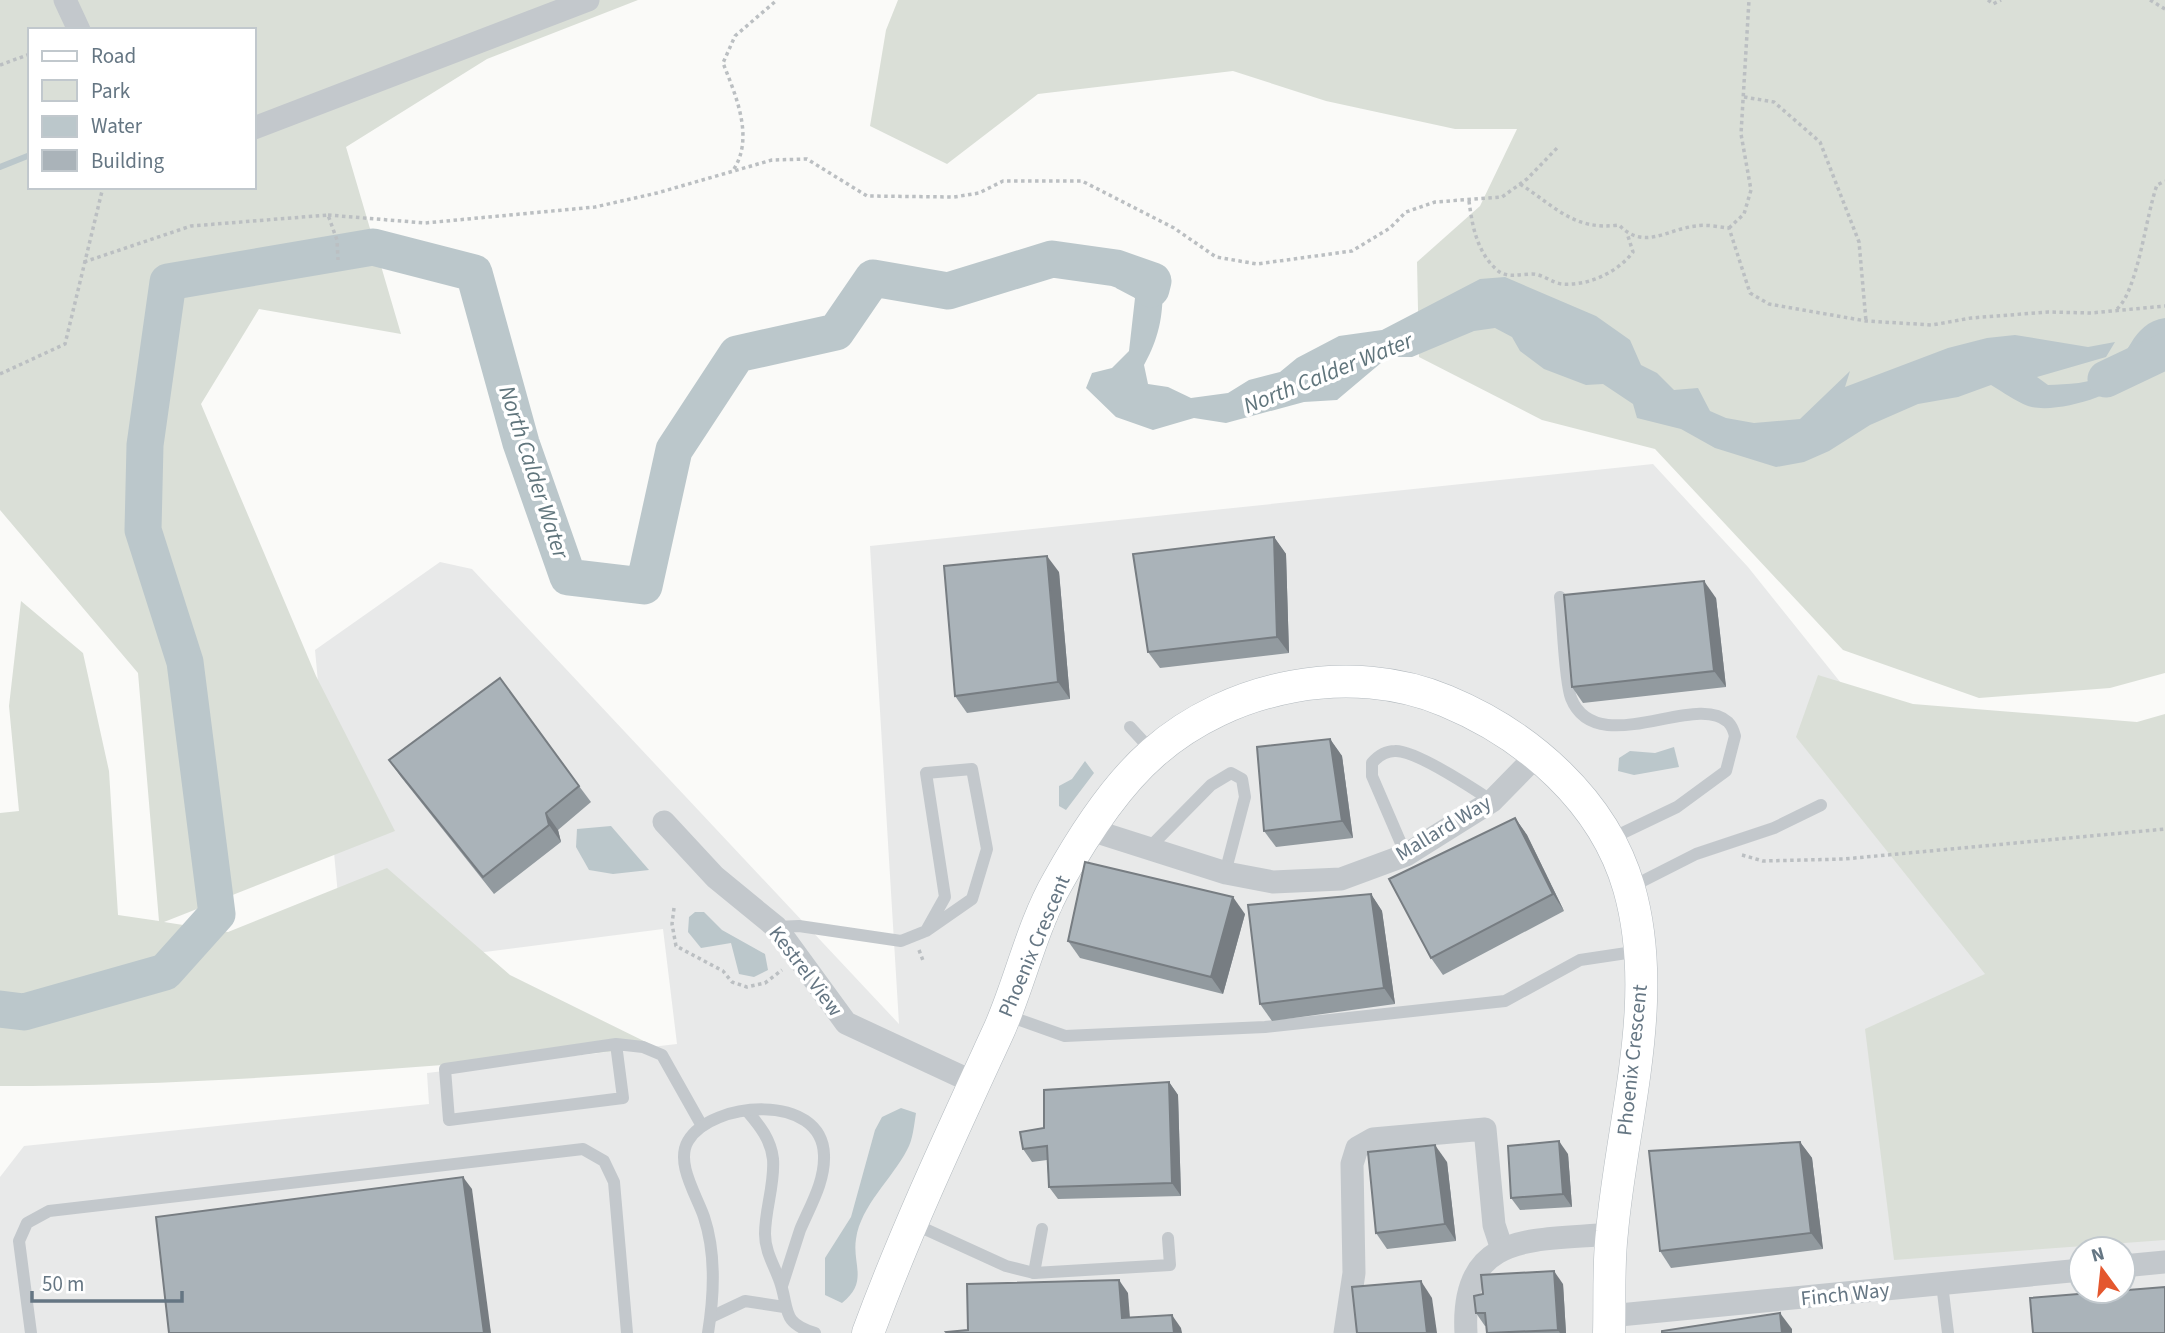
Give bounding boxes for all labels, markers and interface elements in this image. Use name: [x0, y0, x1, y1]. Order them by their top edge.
legend: [28, 28, 256, 189]
text: Road: [91, 41, 136, 71]
text: Park: [91, 76, 131, 106]
text: Water: [91, 111, 143, 141]
text: Building: [91, 146, 165, 176]
water label: North Calder Water: [1238, 324, 1419, 422]
water label: North Calder Water: [490, 381, 578, 564]
street label: Mallard Way: [1390, 788, 1497, 868]
street label: Phoenix Crescent: [991, 870, 1077, 1022]
street label: Kestrel View: [762, 919, 850, 1023]
street label: Phoenix Crescent: [1609, 983, 1655, 1137]
north arrow: [2067, 1235, 2137, 1305]
text: N: [2088, 1240, 2108, 1270]
scale bar: [32, 1260, 182, 1304]
text: 50 m: [42, 1269, 84, 1299]
street label: Finch Way: [1799, 1274, 1891, 1314]

